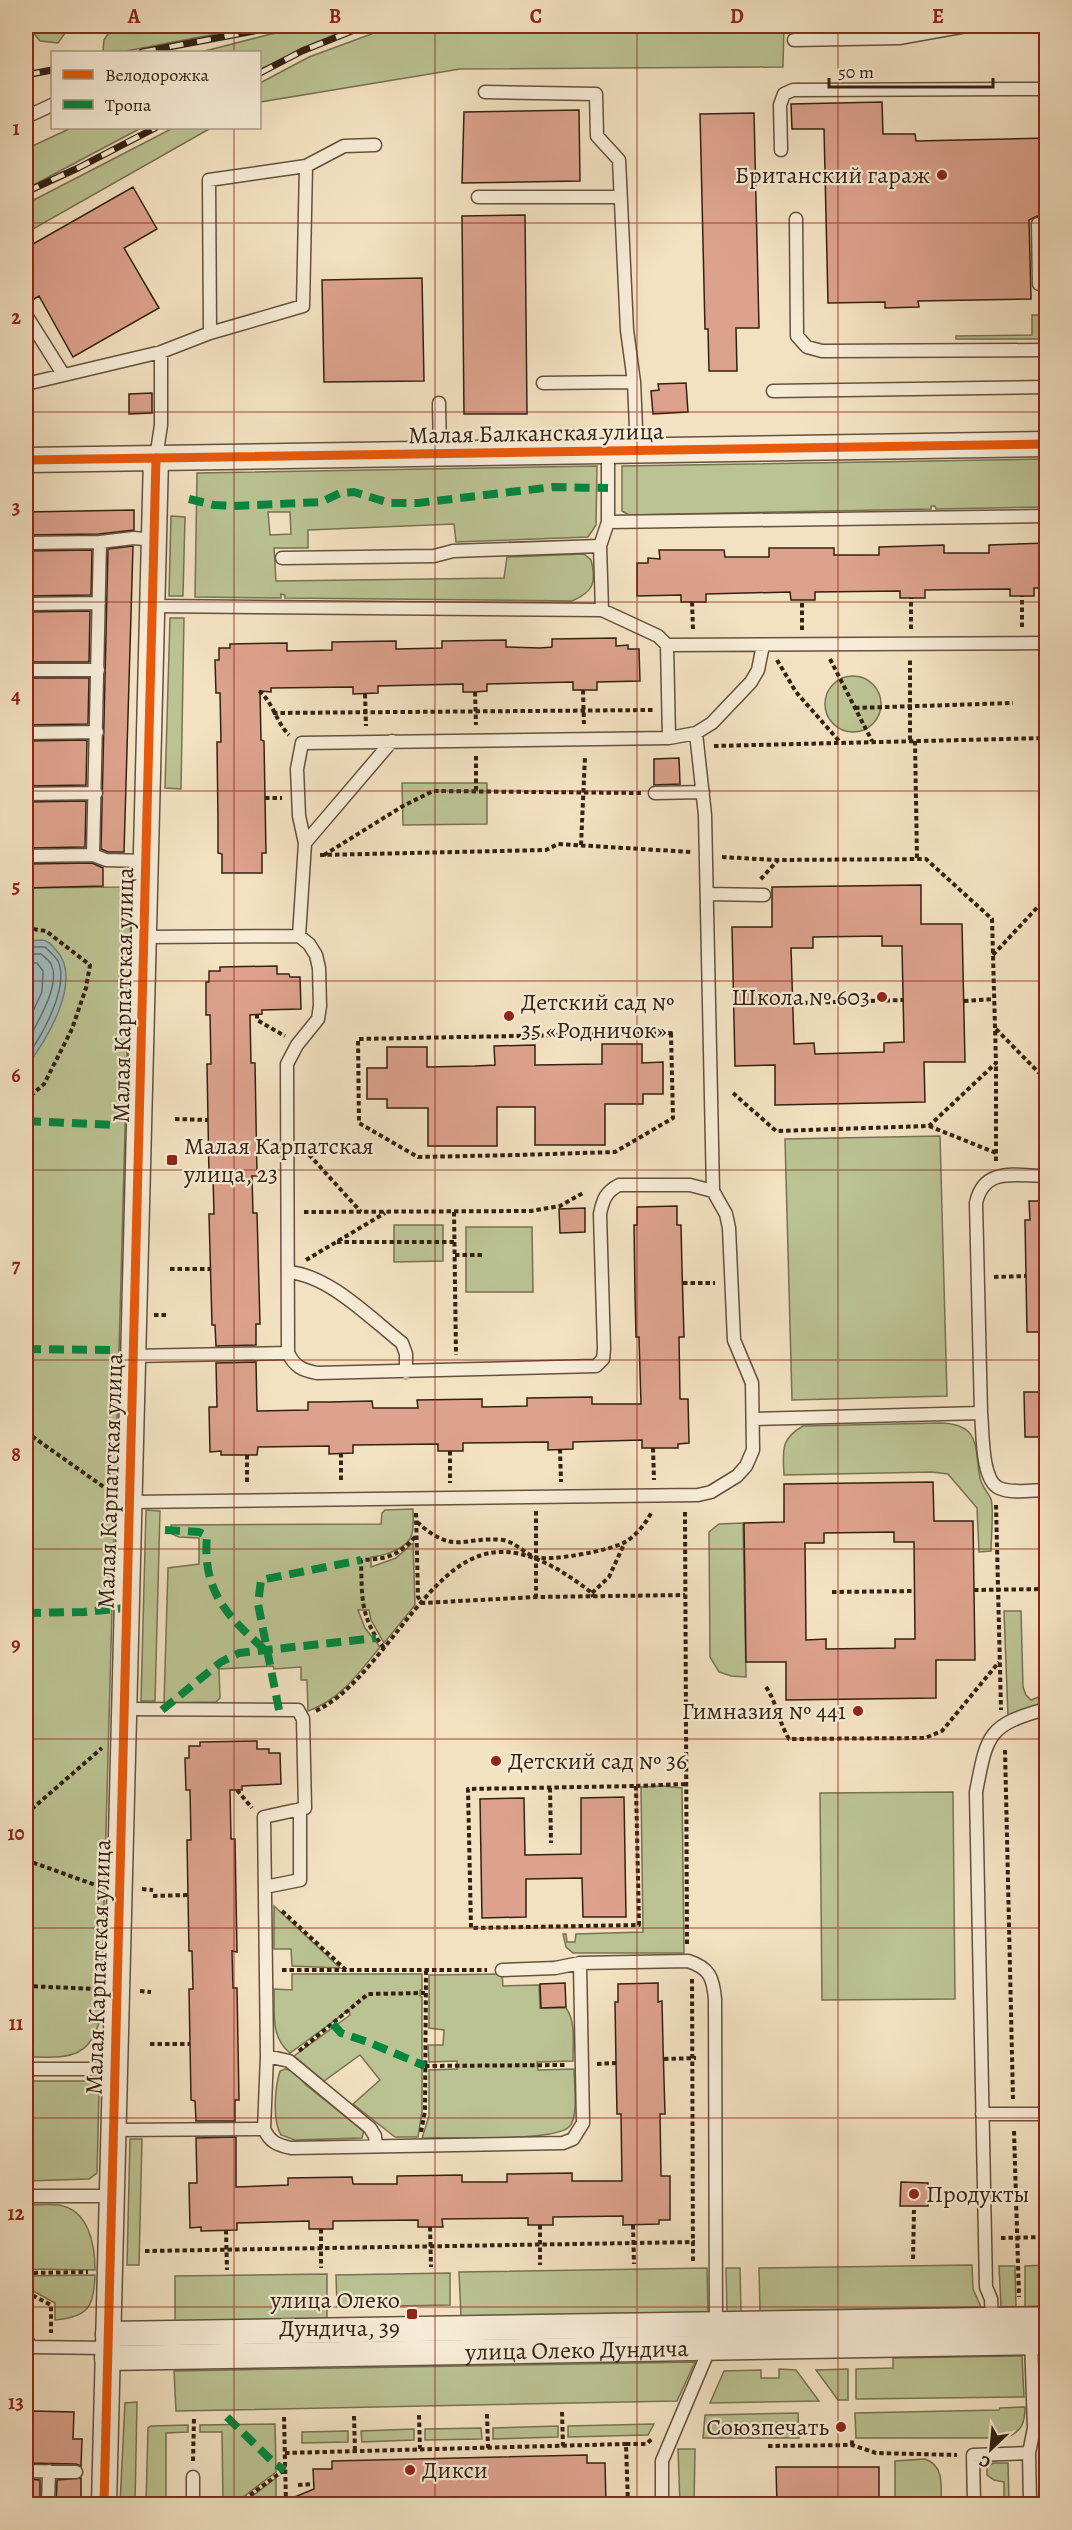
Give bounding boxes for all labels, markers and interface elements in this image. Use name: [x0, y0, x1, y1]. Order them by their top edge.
text: A: [127, 3, 141, 30]
text: B: [329, 3, 341, 30]
text: C: [530, 3, 542, 30]
text: D: [730, 3, 744, 30]
text: E: [932, 3, 944, 30]
legend: [51, 51, 261, 129]
scale bar: [829, 51, 992, 89]
text: 50 m: [838, 60, 874, 84]
text: Велодорожка: [105, 63, 210, 87]
text: Тропа: [105, 93, 152, 117]
text: 1: [12, 115, 20, 142]
place label: Британский гараж: [735, 159, 930, 191]
marker: Британский гараж: [935, 168, 949, 182]
text: 2: [11, 304, 21, 331]
street label: Малая Балканская улица: [408, 415, 664, 451]
text: 3: [12, 494, 20, 521]
text: 4: [11, 683, 21, 710]
street label: Малая Карпатская улица: [105, 867, 141, 1123]
text: 5: [12, 873, 20, 900]
place label: Школа № 603: [731, 981, 870, 1013]
place label: Детский сад № 35 «Родничок»: [521, 986, 674, 1046]
marker: Школа № 603: [875, 990, 889, 1004]
marker: Детский сад № 35 «Родничок»: [502, 1009, 516, 1023]
text: 6: [11, 1062, 21, 1089]
place label: Малая Карпатская улица, 23: [183, 1130, 374, 1190]
marker: Малая Карпатская улица, 23: [165, 1153, 179, 1167]
text: 7: [12, 1252, 21, 1279]
street label: Малая Карпатская улица: [90, 1353, 130, 1609]
text: 8: [11, 1441, 21, 1468]
text: 9: [11, 1631, 21, 1658]
place label: Гимназия № 441: [682, 1695, 846, 1727]
marker: Гимназия № 441: [851, 1704, 865, 1718]
place label: Детский сад № 36: [508, 1745, 687, 1777]
marker: Детский сад № 36: [489, 1754, 503, 1768]
text: 10: [7, 1820, 25, 1847]
street label: Малая Карпатская улица: [78, 1839, 118, 2095]
text: 11: [9, 2010, 23, 2037]
place label: Продукты: [926, 2178, 1030, 2210]
marker: Продукты: [907, 2187, 921, 2201]
text: 12: [8, 2200, 25, 2227]
place label: улица Олеко Дундича, 39: [269, 2284, 400, 2344]
marker: улица Олеко Дундича, 39: [405, 2307, 419, 2321]
street label: улица Олеко Дундича: [464, 2332, 689, 2368]
text: 13: [8, 2389, 24, 2416]
place label: Союзпечать: [706, 2411, 830, 2443]
north arrow: [961, 2419, 1021, 2479]
marker: Союзпечать: [834, 2420, 848, 2434]
text: С: [975, 2449, 994, 2474]
place label: Дикси: [422, 2454, 488, 2486]
marker: Дикси: [403, 2463, 417, 2477]

